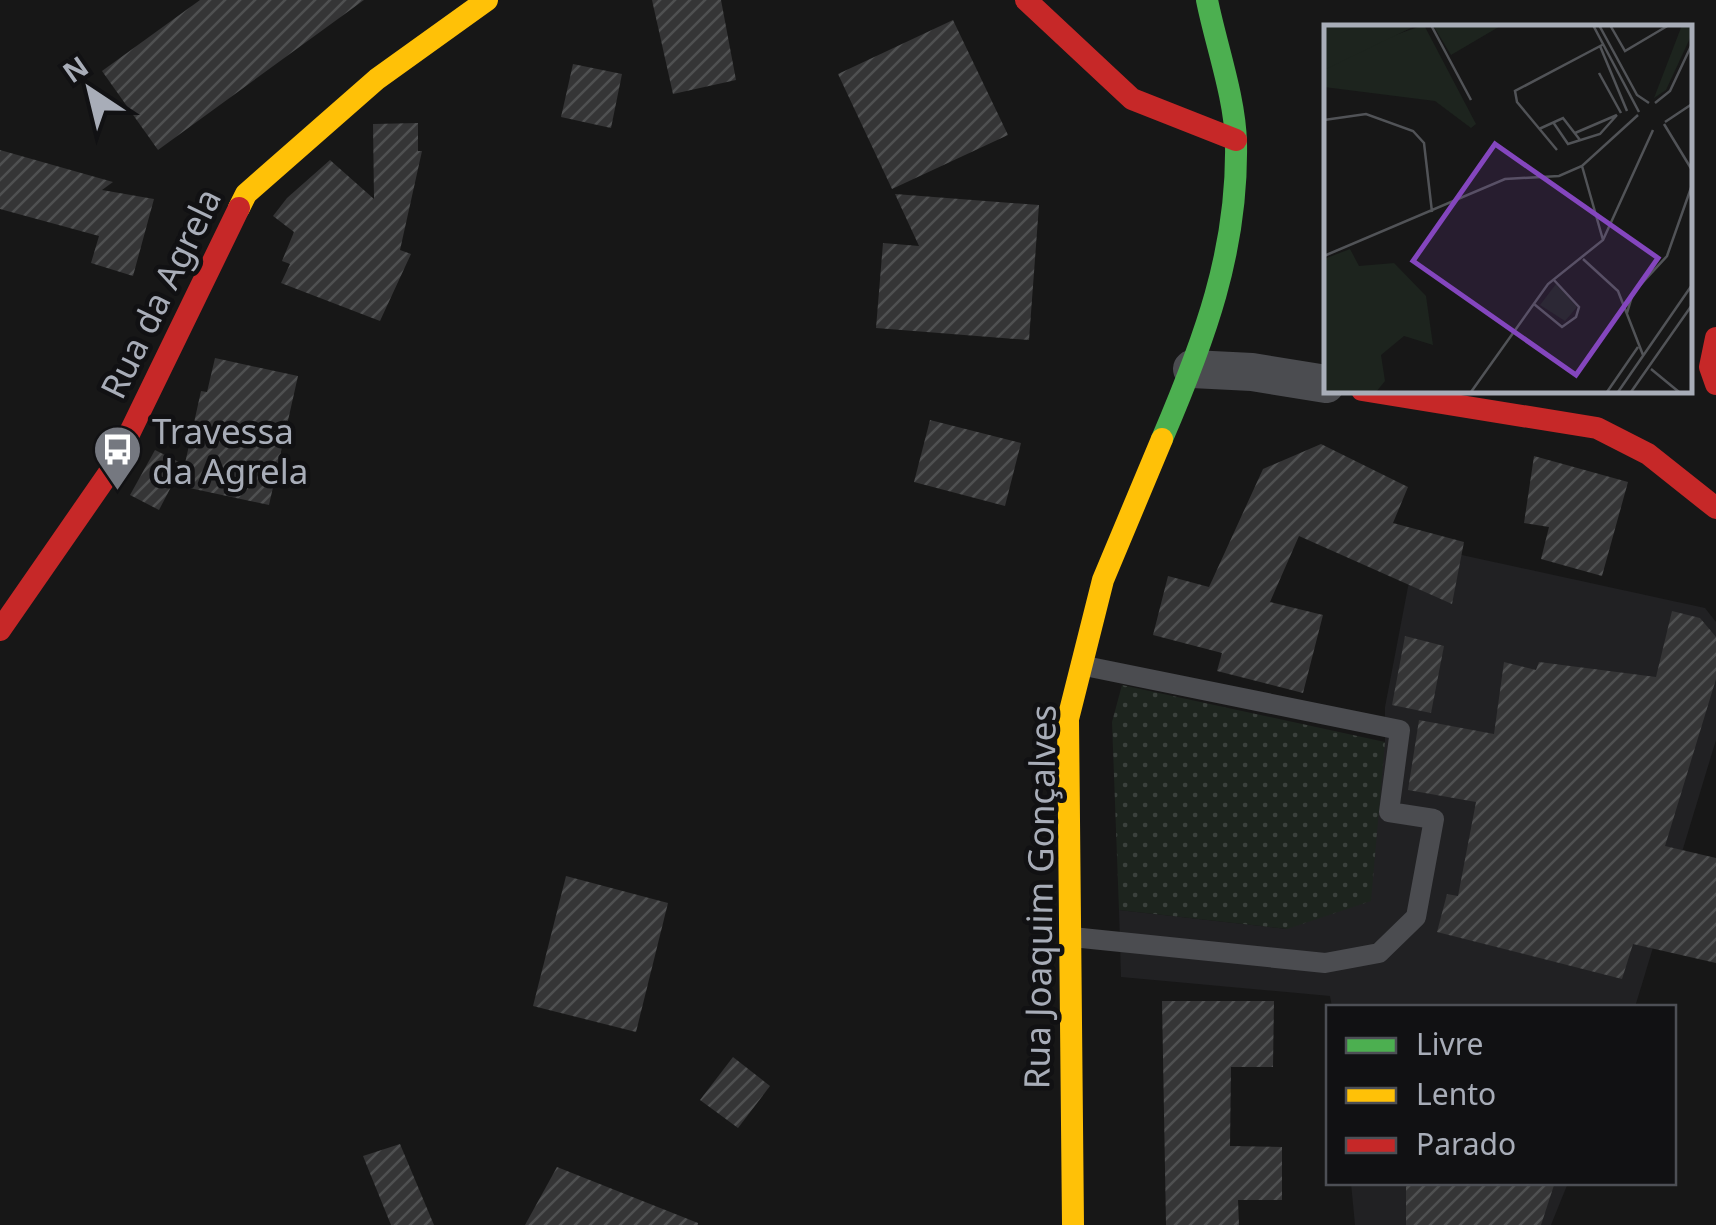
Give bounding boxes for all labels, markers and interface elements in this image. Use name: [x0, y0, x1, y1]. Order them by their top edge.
inset map: [1324, 25, 1691, 392]
north arrow: [40, 40, 140, 140]
text: N: [55, 47, 95, 91]
street label: Rua da Agrela: [89, 180, 231, 406]
place label: Travessa da Agrela: [152, 407, 308, 494]
bus stop icon: Travessa da Agrela: [91, 424, 143, 492]
street label: Rua Joaquim Gonçalves: [1012, 704, 1066, 1090]
legend: [1326, 1005, 1676, 1185]
text: Livre: [1416, 1023, 1483, 1064]
text: Lento: [1416, 1073, 1496, 1114]
text: Parado: [1416, 1123, 1516, 1164]

